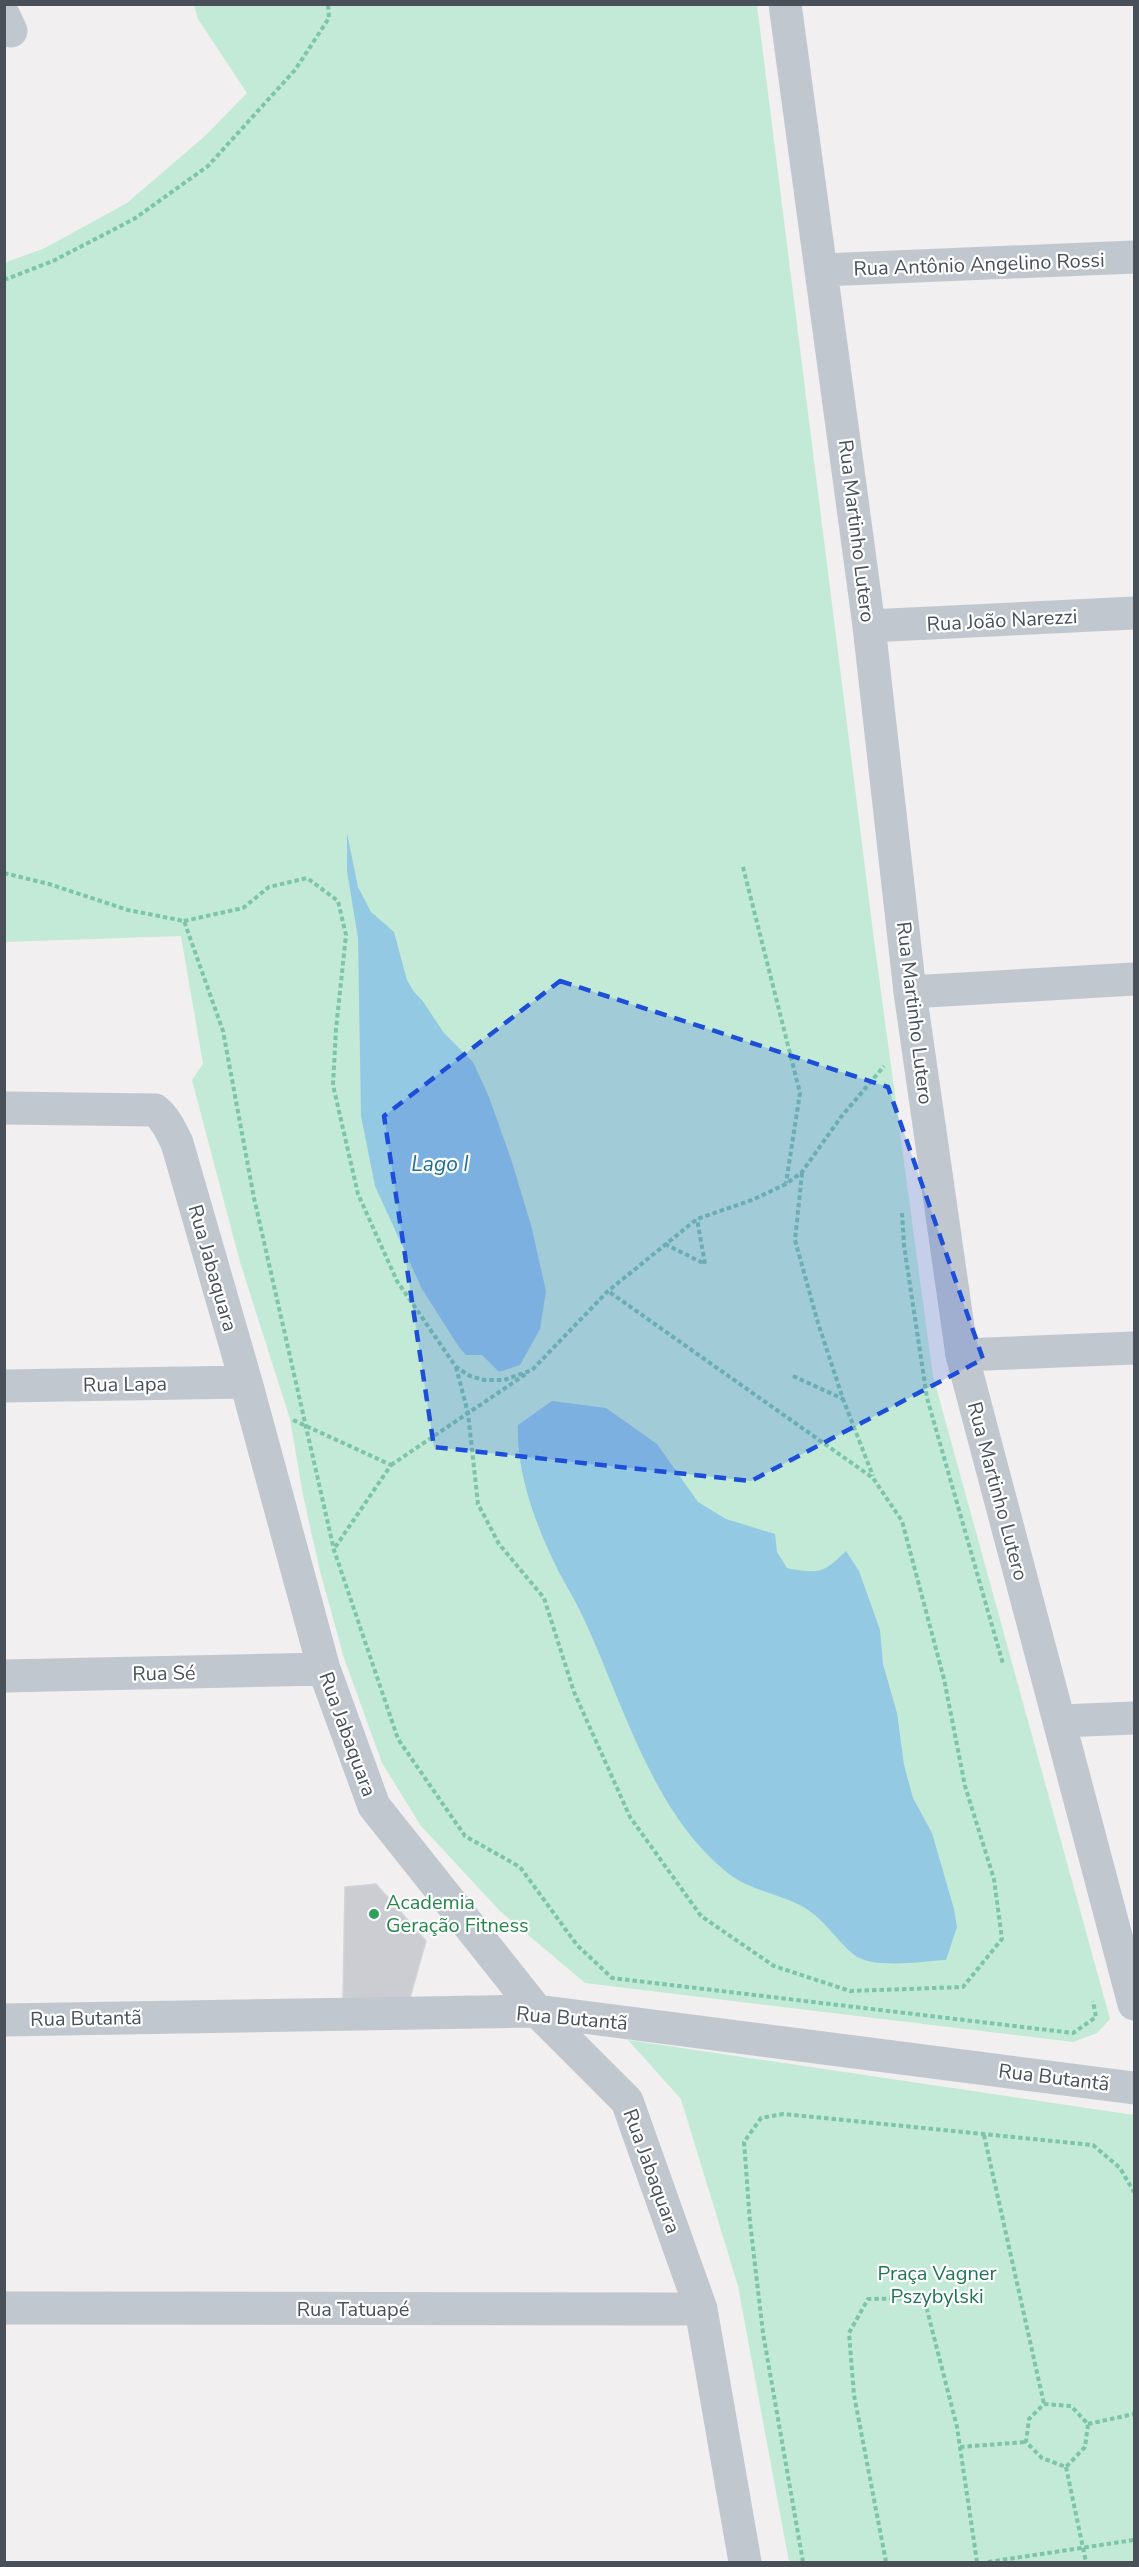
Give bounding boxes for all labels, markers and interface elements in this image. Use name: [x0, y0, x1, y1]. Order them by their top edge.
street label: Rua Antônio Angelino Rossi: [853, 247, 1105, 282]
street label: Rua Martinho Lutero: [832, 438, 881, 624]
street label: Rua João Narezzi: [926, 603, 1078, 638]
street label: Rua Martinho Lutero: [890, 920, 939, 1106]
water label: Lago I: [411, 1150, 469, 1178]
street label: Rua Jabaquara: [182, 1202, 244, 1335]
street label: Rua Lapa: [83, 1370, 167, 1399]
street label: Rua Martinho Lutero: [961, 1399, 1034, 1583]
street label: Rua Sé: [132, 1659, 196, 1688]
street label: Rua Jabaquara: [312, 1668, 383, 1800]
place label: Academia Geração Fitness: [386, 1889, 529, 1939]
marker: Academia Geração Fitness: [367, 1907, 381, 1921]
street label: Rua Butantã: [515, 2000, 629, 2037]
street label: Rua Butantã: [30, 2004, 142, 2033]
street label: Rua Butantã: [997, 2057, 1111, 2098]
street label: Rua Jabaquara: [616, 2105, 687, 2237]
park label: Praça Vagner Pszybylski: [877, 2260, 997, 2310]
street label: Rua Tatuapé: [297, 2296, 409, 2323]

